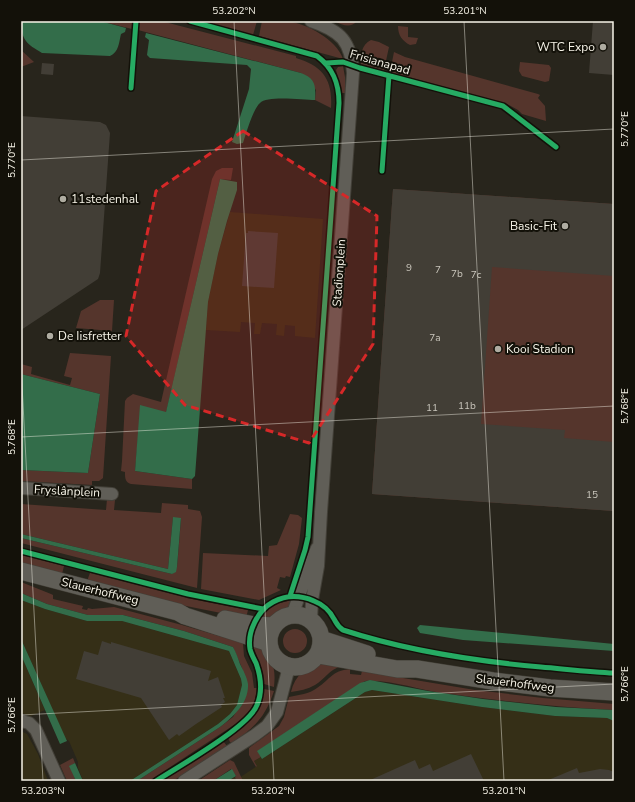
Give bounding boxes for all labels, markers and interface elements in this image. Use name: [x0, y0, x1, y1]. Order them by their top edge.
text: 53.202°N: [212, 4, 256, 18]
text: 53.201°N: [443, 4, 487, 18]
place label: WTC Expo: [537, 39, 595, 55]
marker: WTC Expo: [598, 42, 608, 52]
street label: Frisianapad: [348, 46, 412, 78]
text: 5.770°E: [618, 111, 632, 147]
text: 5.770°E: [5, 142, 19, 178]
place label: 11stedenhal: [71, 191, 139, 207]
marker: 11stedenhal: [58, 194, 68, 204]
place label: Basic-Fit: [510, 218, 558, 234]
marker: Basic-Fit: [560, 221, 570, 231]
street label: Stadionplein: [329, 239, 349, 307]
house number: 9: [406, 261, 412, 275]
house number: 7: [435, 263, 441, 277]
house number: 7b: [451, 267, 463, 281]
house number: 7c: [471, 268, 482, 282]
place label: De Iisfretter: [58, 328, 122, 344]
marker: De Iisfretter: [45, 331, 55, 341]
house number: 7a: [429, 331, 441, 345]
place label: Kooi Stadion: [506, 341, 574, 357]
marker: Kooi Stadion: [493, 344, 503, 354]
text: 5.768°E: [618, 388, 632, 424]
house number: 11b: [458, 399, 476, 413]
house number: 11: [426, 401, 438, 415]
text: 5.768°E: [5, 419, 19, 455]
street label: Fryslânplein: [34, 481, 100, 501]
house number: 15: [586, 488, 598, 502]
street label: Slauerhoffweg: [60, 574, 140, 608]
text: 5.766°E: [618, 666, 632, 702]
street label: Slauerhoffweg: [475, 670, 555, 696]
text: 5.766°E: [5, 697, 19, 733]
text: 53.203°N: [21, 784, 65, 798]
text: 53.202°N: [251, 784, 295, 798]
text: 53.201°N: [482, 784, 526, 798]

